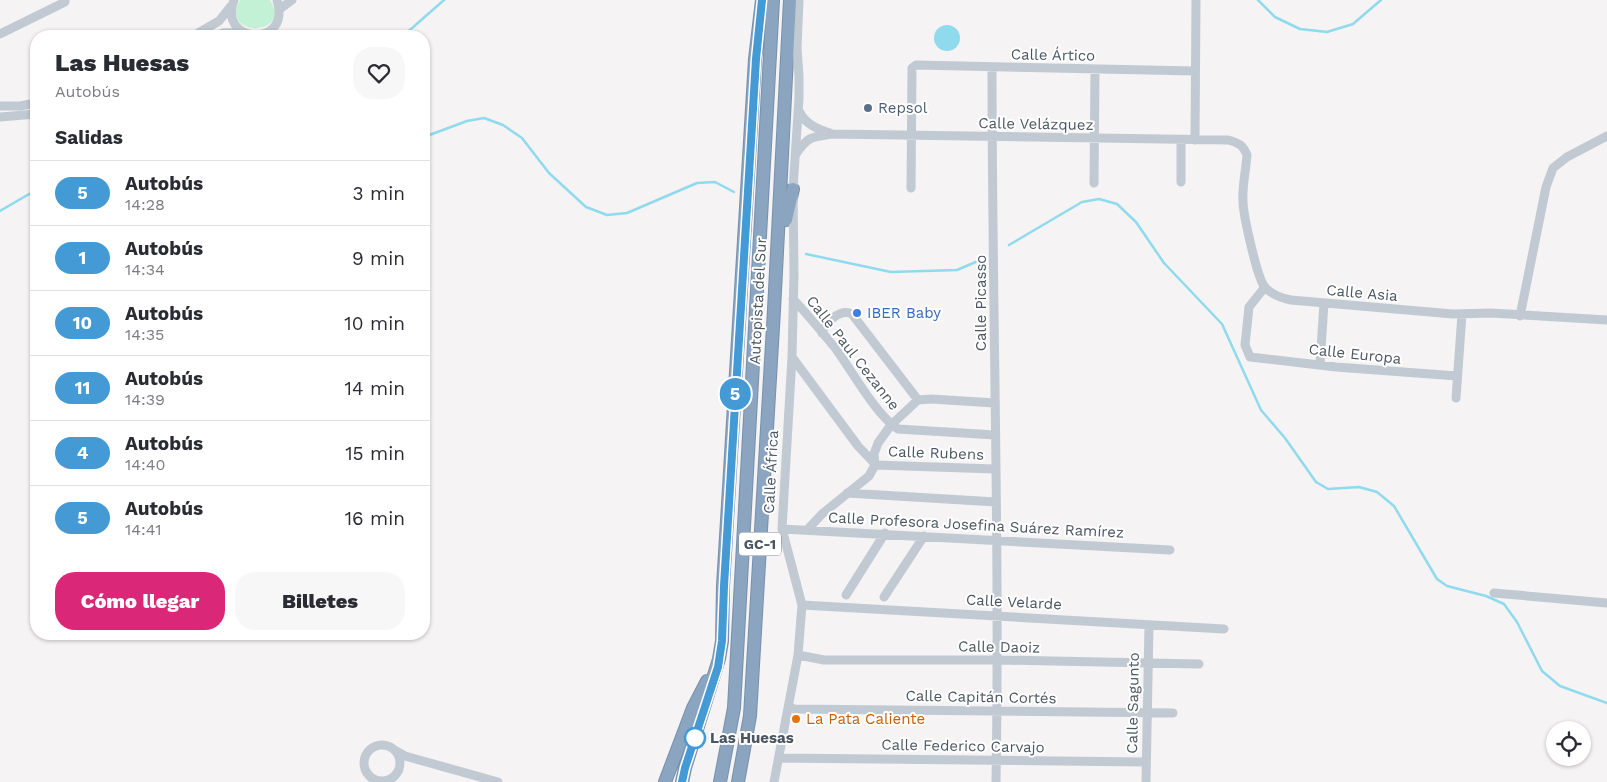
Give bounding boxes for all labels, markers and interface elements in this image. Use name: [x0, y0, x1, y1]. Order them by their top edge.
street label: Calle Ártico: [1011, 45, 1095, 65]
button: heart: [353, 47, 405, 99]
text: Las Huesas: [55, 49, 189, 77]
text: Autobús: [55, 82, 120, 101]
place label: Repsol: [878, 99, 928, 117]
marker: Repsol: [862, 102, 874, 114]
street label: Calle Velázquez: [978, 114, 1094, 134]
text: Salidas: [55, 126, 123, 149]
text: Autobús: [125, 172, 203, 195]
text: 5: [77, 182, 88, 203]
text: 3 min: [353, 182, 405, 205]
text: 14:28: [125, 195, 165, 214]
text: Autobús: [125, 237, 203, 260]
street label: Autopista del Sur: [746, 237, 770, 365]
text: 1: [79, 247, 86, 268]
text: 9 min: [352, 247, 405, 270]
street label: Calle Picasso: [972, 255, 990, 351]
text: 14:34: [125, 260, 165, 279]
street label: Calle Asia: [1326, 281, 1399, 305]
street label: Calle Paul Cezanne: [803, 292, 903, 414]
text: Autobús: [125, 302, 203, 325]
place label: IBER Baby: [867, 304, 941, 322]
marker: IBER Baby: [851, 307, 863, 319]
text: 10: [73, 312, 92, 333]
text: 10 min: [344, 312, 405, 335]
text: 14:35: [125, 325, 164, 344]
street label: Calle Europa: [1308, 340, 1403, 368]
text: Autobús: [125, 367, 203, 390]
text: 11: [75, 377, 90, 398]
text: 14 min: [345, 377, 405, 400]
line badge: 5: [719, 378, 751, 410]
text: 5: [730, 383, 740, 404]
text: 14:39: [125, 390, 165, 409]
street label: Calle África: [760, 429, 782, 514]
text: Autobús: [125, 432, 203, 455]
text: 4: [77, 442, 88, 463]
text: 15 min: [345, 442, 405, 465]
street label: Calle Rubens: [888, 442, 984, 464]
text: 14:40: [125, 455, 165, 474]
text: Autobús: [125, 497, 203, 520]
text: 5: [77, 507, 88, 528]
text: 16 min: [345, 507, 405, 530]
street label: Calle Profesora Josefina Suárez Ramírez: [828, 508, 1124, 542]
text: 14:41: [125, 520, 162, 539]
road number: GC-1: [739, 532, 781, 556]
button: Cómo llegar: [55, 572, 225, 630]
button: Billetes: [235, 572, 405, 630]
street label: Calle Velarde: [966, 591, 1062, 613]
street label: Calle Daoiz: [958, 637, 1040, 657]
street label: Calle Sagunto: [1123, 652, 1143, 754]
street label: Calle Capitán Cortés: [905, 687, 1057, 707]
place label: La Pata Caliente: [806, 710, 925, 728]
marker: La Pata Caliente: [790, 713, 802, 725]
map controls: [1546, 721, 1591, 766]
button: locate: [1546, 721, 1591, 766]
marker: Las Huesas: [684, 727, 706, 749]
place label: Las Huesas: [710, 729, 794, 747]
street label: Calle Federico Carvajo: [881, 736, 1045, 756]

